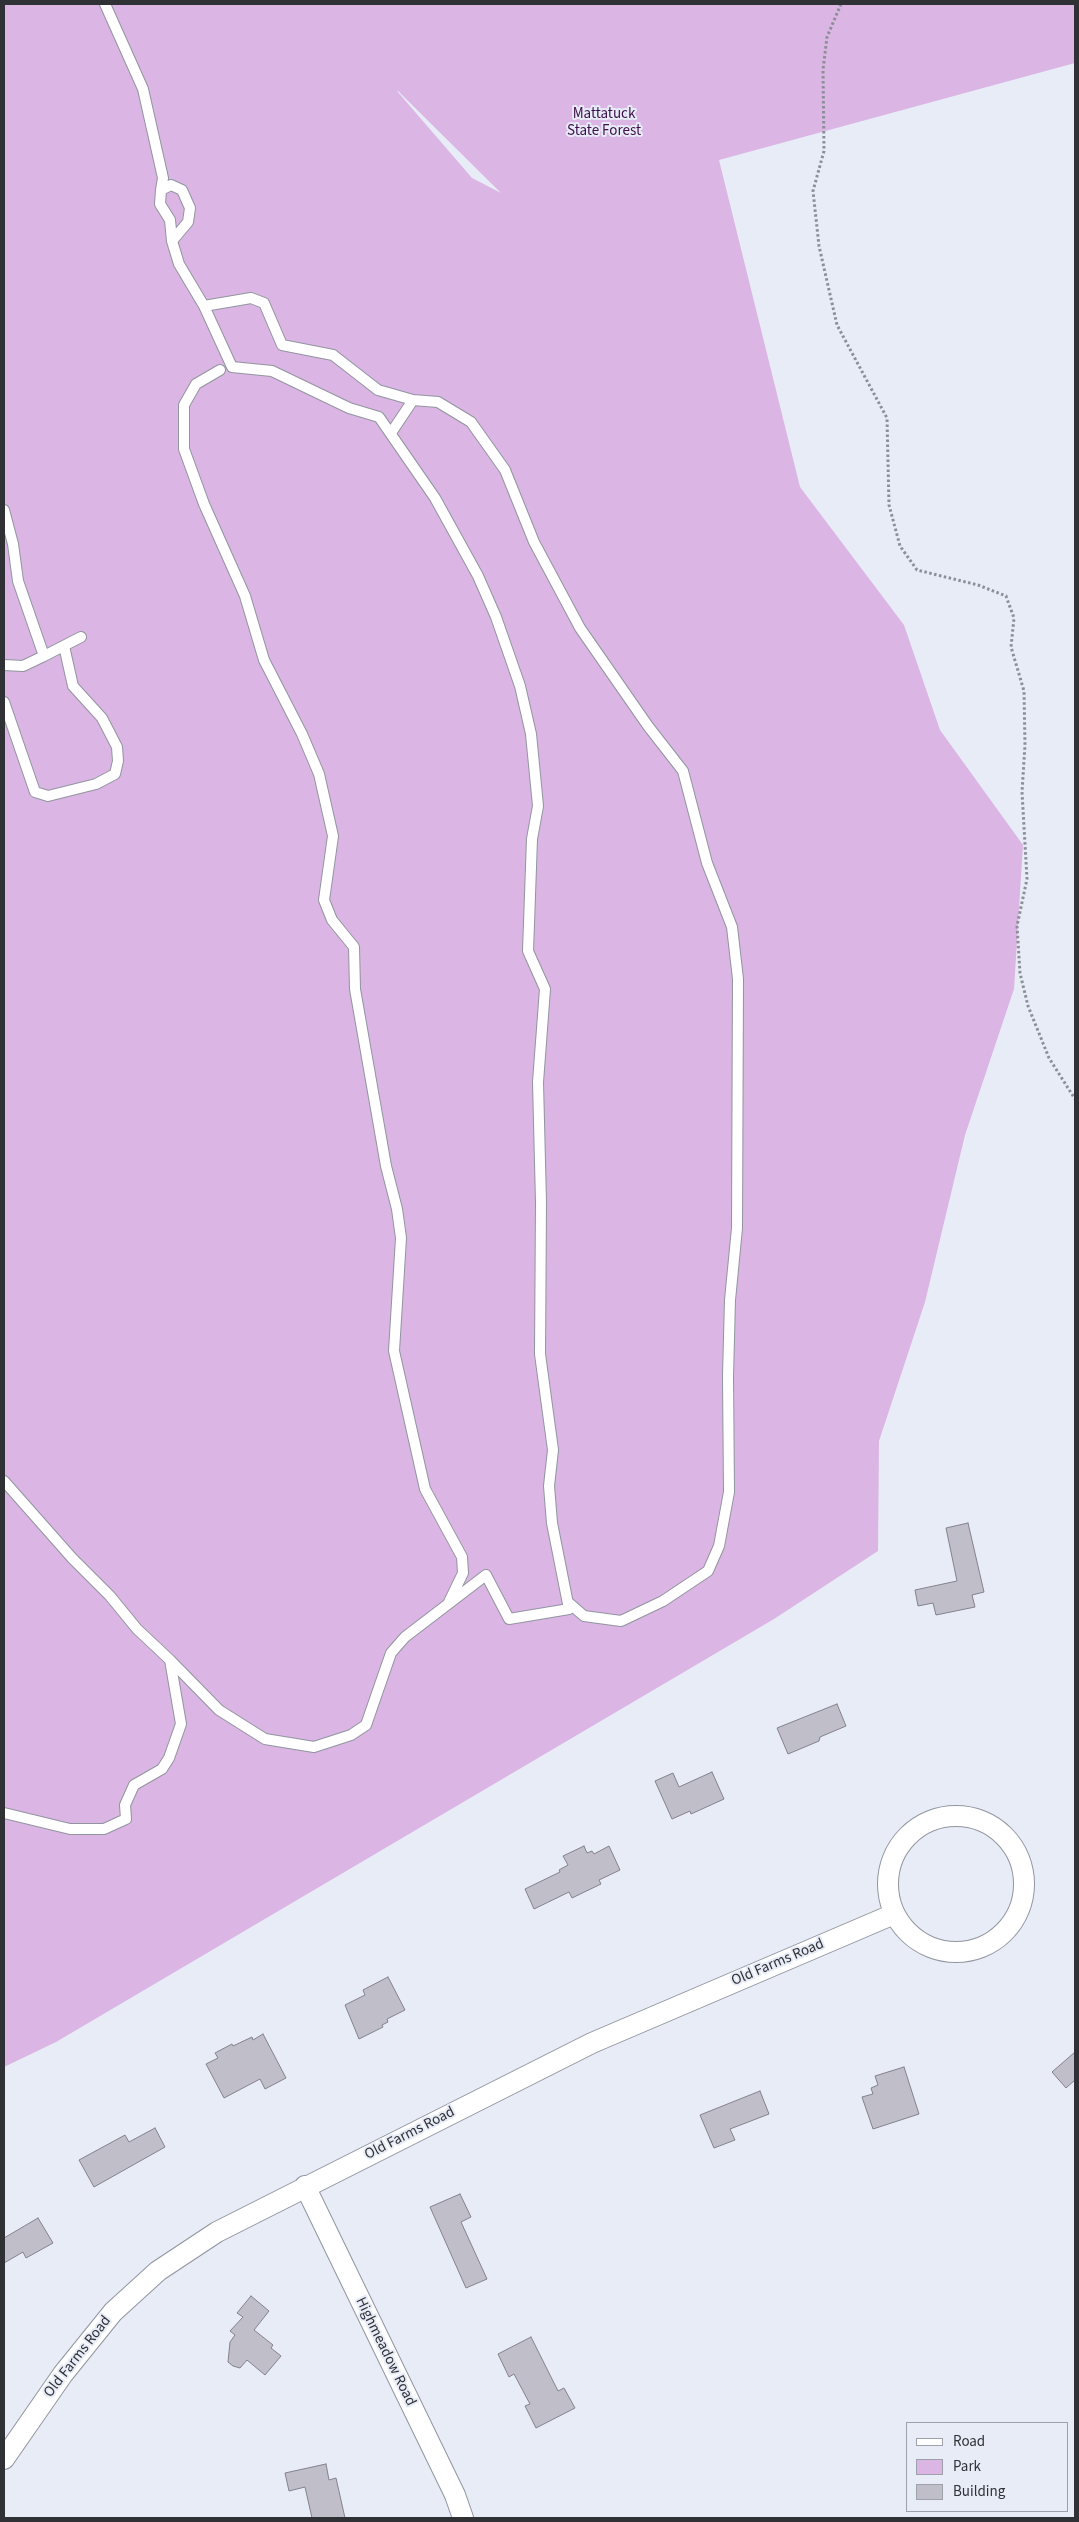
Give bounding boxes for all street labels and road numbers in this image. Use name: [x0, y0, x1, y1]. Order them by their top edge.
street label: Old Farms Road: [729, 1935, 827, 1991]
street label: Old Farms Road: [362, 2104, 458, 2164]
street label: Highmeadow Road: [351, 2295, 419, 2409]
street label: Old Farms Road: [41, 2313, 115, 2401]

